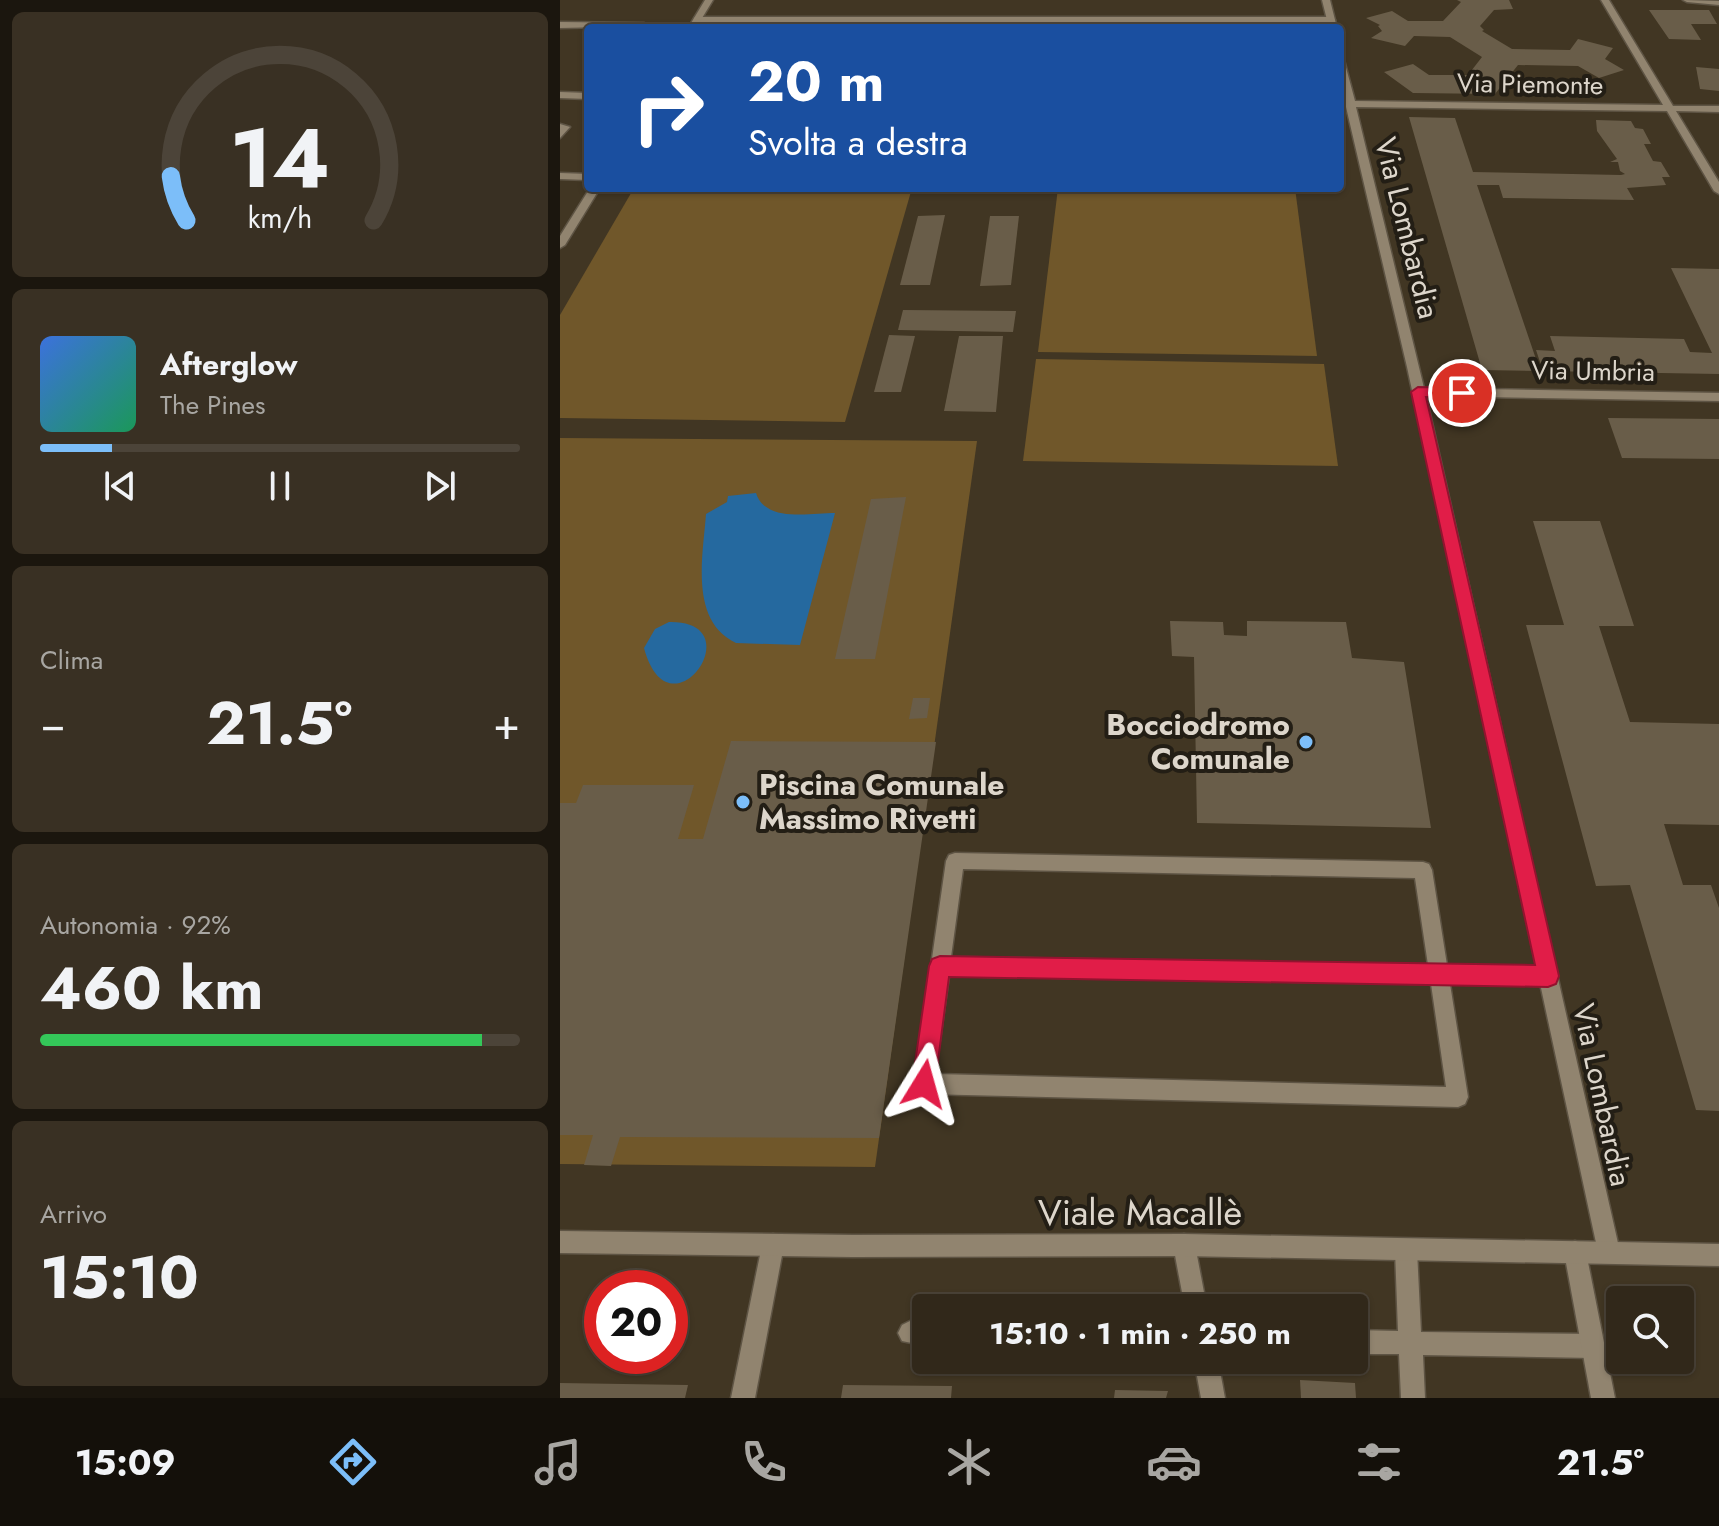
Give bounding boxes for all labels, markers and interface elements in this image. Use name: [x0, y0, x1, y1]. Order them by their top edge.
text: 20 m: [748, 41, 885, 122]
icon: right: [616, 56, 720, 160]
street label: Via Piemonte: [1456, 64, 1604, 104]
text: 14: [230, 97, 330, 217]
text: Svolta a destra: [748, 116, 968, 168]
street label: Via Lombardia: [1364, 133, 1451, 323]
text: km/h: [248, 197, 312, 239]
text: Afterglow: [160, 343, 297, 386]
street label: Via Umbria: [1531, 351, 1655, 391]
pin: [1428, 359, 1496, 427]
icon: arrive: [1440, 371, 1484, 415]
text: The Pines: [160, 386, 265, 424]
icon: previous: [98, 464, 142, 508]
icon: pause: [258, 464, 302, 508]
icon: next: [418, 464, 462, 508]
text: Clima: [40, 641, 103, 679]
text: 21.5°: [207, 680, 352, 767]
text: −: [40, 692, 66, 756]
text: +: [493, 692, 520, 756]
place label: Bocciodromo Comunale: [1106, 703, 1290, 780]
marker: Bocciodromo Comunale: [1297, 733, 1315, 751]
place label: Piscina Comunale Massimo Rivetti: [759, 763, 1004, 840]
marker: Piscina Comunale Massimo Rivetti: [734, 793, 752, 811]
text: Autonomia · 92%: [40, 906, 231, 944]
text: 460 km: [40, 945, 264, 1032]
street label: Via Lombardia: [1562, 1000, 1643, 1190]
position arrow: [882, 1042, 966, 1126]
street label: Viale Macallè: [1038, 1186, 1242, 1238]
text: Arrivo: [40, 1195, 107, 1233]
text: 15:10: [40, 1234, 199, 1321]
speed limit sign: 20: [584, 1270, 688, 1374]
map controls: [1606, 1286, 1694, 1374]
button: search: [1606, 1286, 1694, 1374]
text: 15:10 · 1 min · 250 m: [989, 1312, 1291, 1355]
icon: directions: [325, 1434, 381, 1490]
icon: music: [530, 1434, 586, 1490]
icon: phone: [736, 1434, 792, 1490]
icon: climate: [941, 1434, 997, 1490]
icon: car: [1146, 1434, 1202, 1490]
icon: filters: [1351, 1434, 1407, 1490]
text: 15:09: [75, 1436, 176, 1488]
text: 21.5°: [1557, 1436, 1644, 1488]

